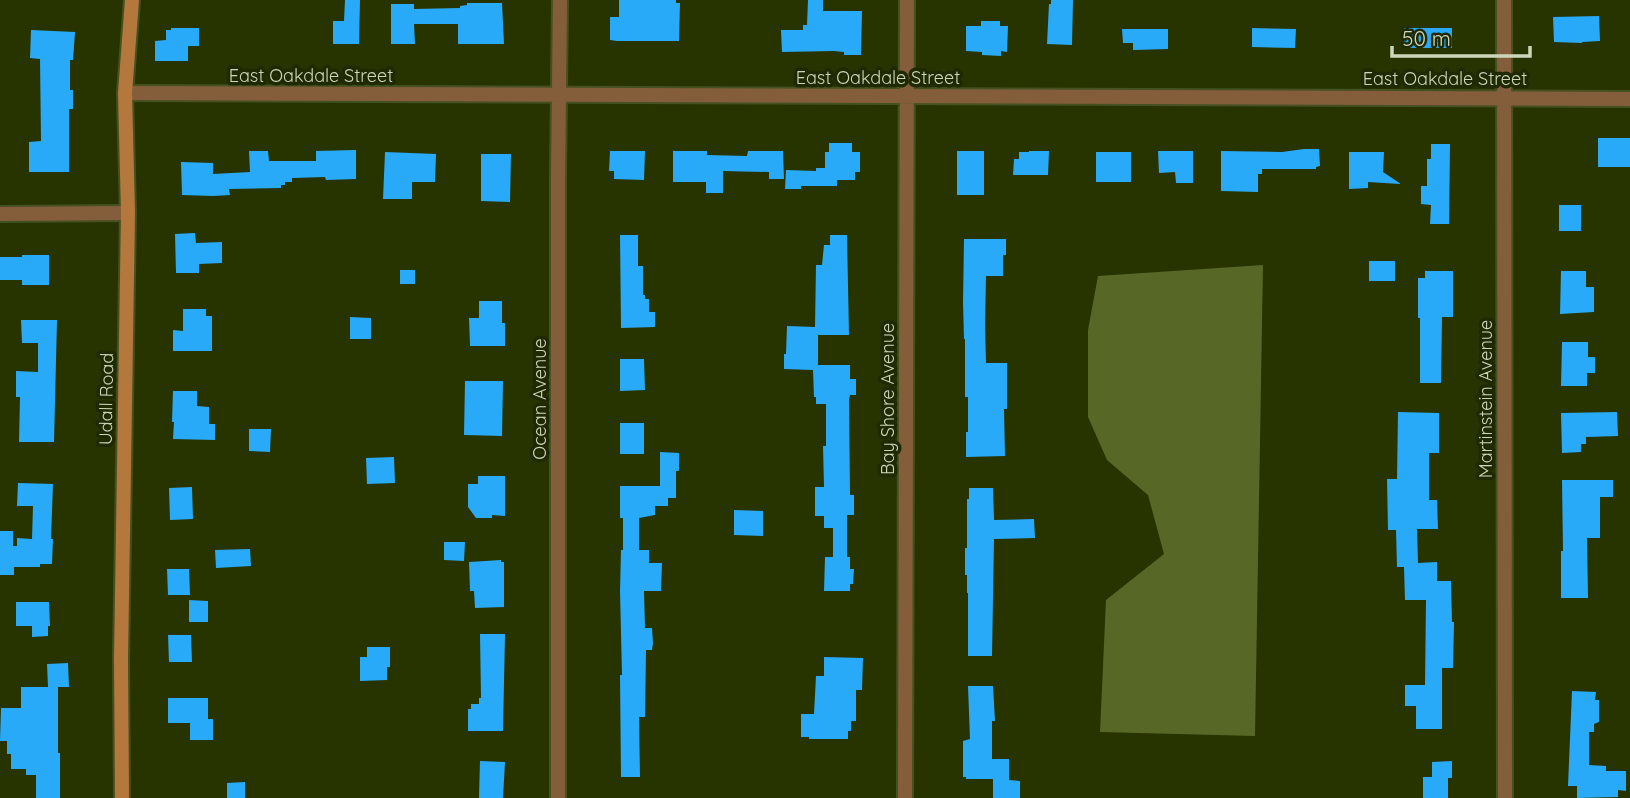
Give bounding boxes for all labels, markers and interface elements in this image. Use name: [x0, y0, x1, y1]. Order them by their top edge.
scale bar: [1392, 14, 1530, 58]
text: 50 m: [1402, 25, 1451, 51]
street label: East Oakdale Street: [229, 64, 393, 87]
street label: East Oakdale Street: [796, 66, 960, 89]
street label: East Oakdale Street: [1363, 67, 1527, 90]
street label: Martinstein Avenue: [1474, 320, 1497, 478]
street label: Bay Shore Avenue: [876, 323, 899, 475]
street label: Ocean Avenue: [528, 338, 551, 460]
street label: Udall Road: [94, 353, 118, 445]

